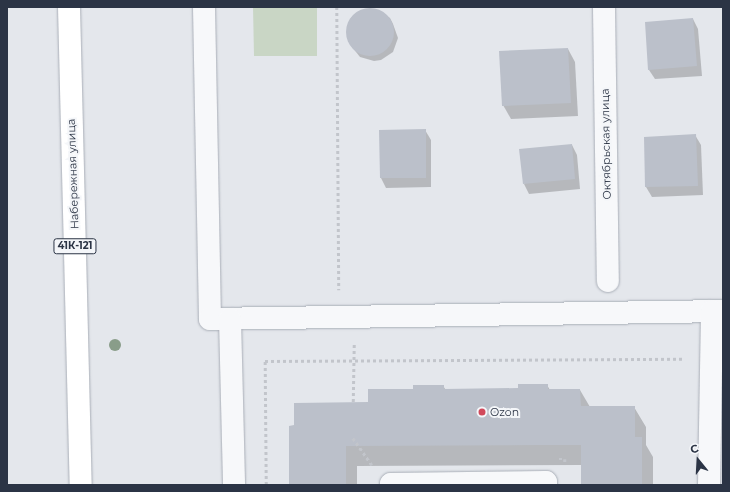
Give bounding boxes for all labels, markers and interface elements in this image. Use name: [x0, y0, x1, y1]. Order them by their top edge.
street label: Октябрьская улица: [598, 88, 614, 200]
street label: Набережная улица: [64, 119, 82, 229]
road number: 41К-121: [53, 238, 97, 254]
place label: Ozon: [490, 405, 519, 419]
marker: Ozon: [477, 407, 487, 417]
north arrow: [678, 440, 718, 480]
text: С: [688, 441, 700, 456]

